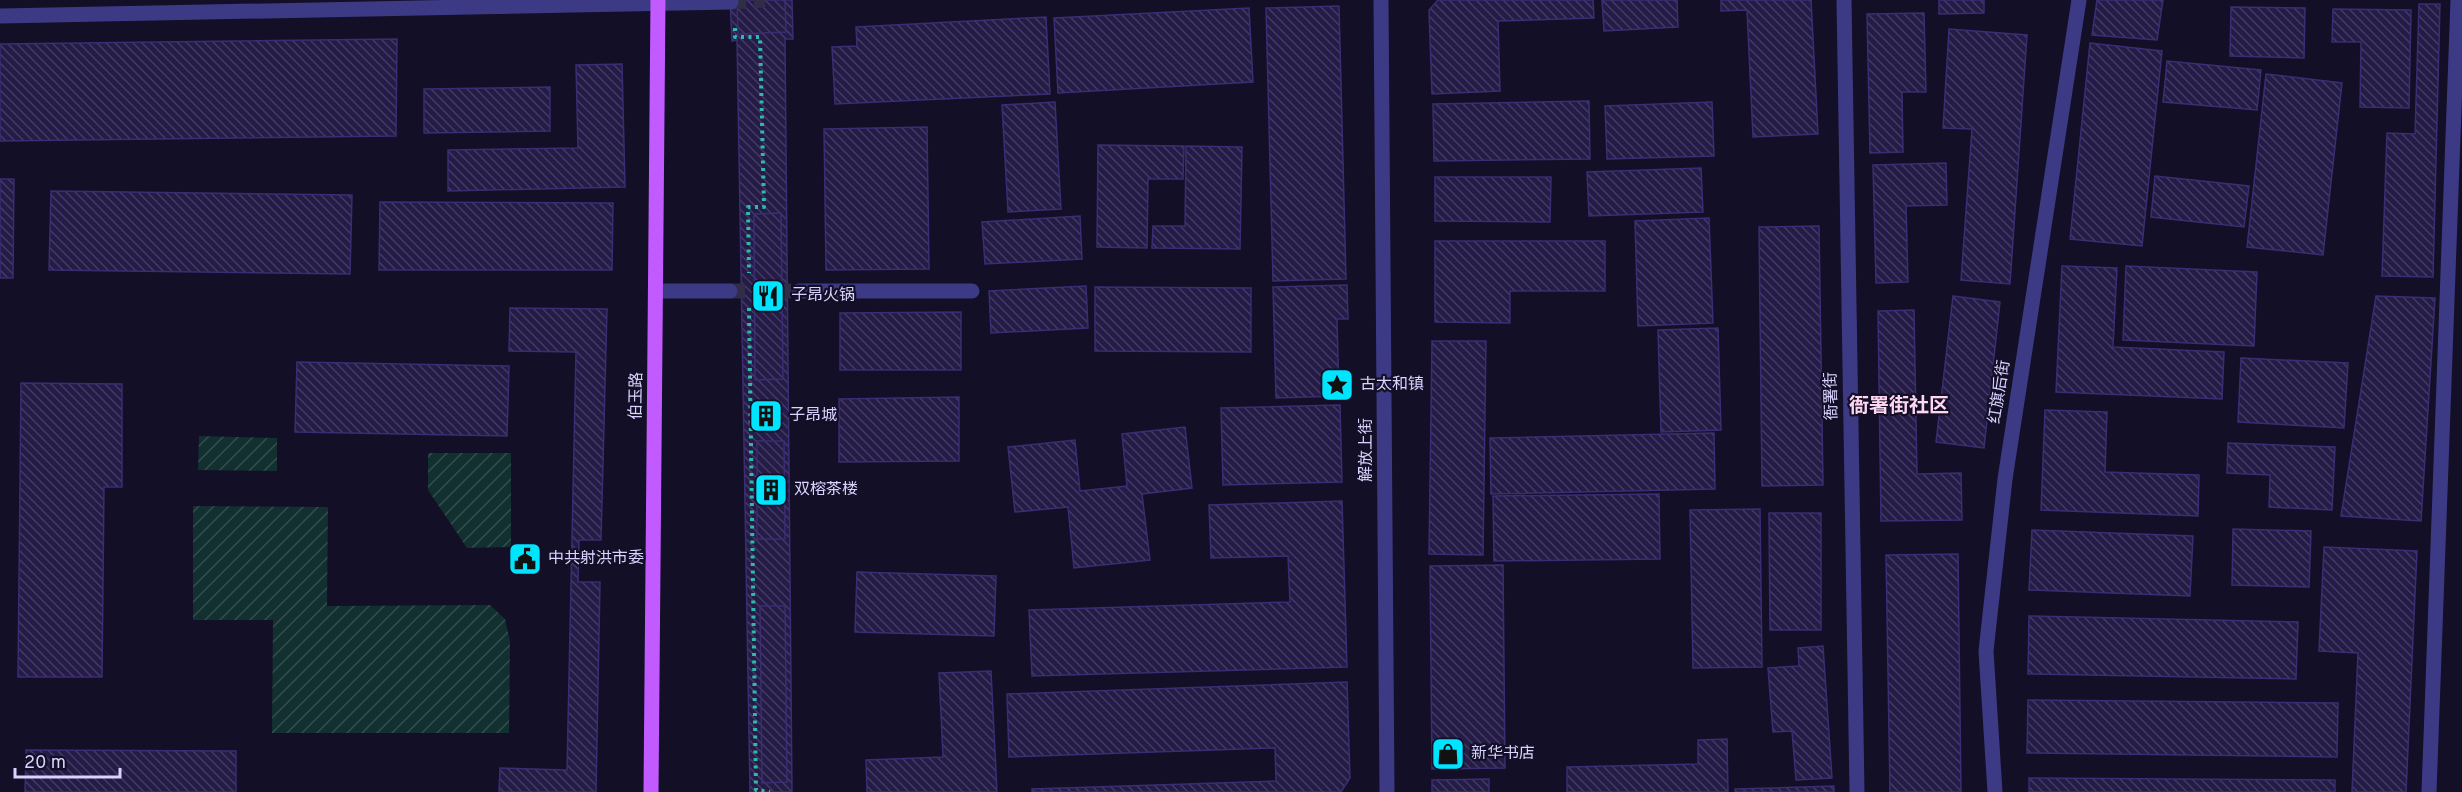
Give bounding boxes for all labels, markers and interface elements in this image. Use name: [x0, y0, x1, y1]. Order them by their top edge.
restaurant icon: 子昂火锅: [750, 278, 786, 314]
place label: 子昂火锅: [791, 286, 855, 306]
street label: 红旗后街: [1985, 359, 2015, 425]
place icon: 古太和镇: [1319, 367, 1355, 403]
street label: 伯玉路: [627, 372, 647, 420]
street label: 衙署街: [1822, 372, 1842, 420]
place label: 古太和镇: [1360, 375, 1424, 395]
district label: 衙署街社区: [1849, 394, 1949, 420]
building icon: 子昂城: [748, 398, 784, 434]
place label: 子昂城: [789, 406, 837, 426]
street label: 解放上街: [1357, 418, 1377, 482]
building icon: 双榕茶楼: [753, 472, 789, 508]
place label: 双榕茶楼: [794, 480, 858, 500]
public building icon: 中共射洪市委: [507, 541, 543, 577]
place label: 中共射洪市委: [548, 549, 644, 569]
shop icon: 新华书店: [1430, 736, 1466, 772]
scale bar: [15, 741, 120, 779]
place label: 新华书店: [1471, 744, 1535, 764]
text: 20 m: [24, 752, 66, 775]

